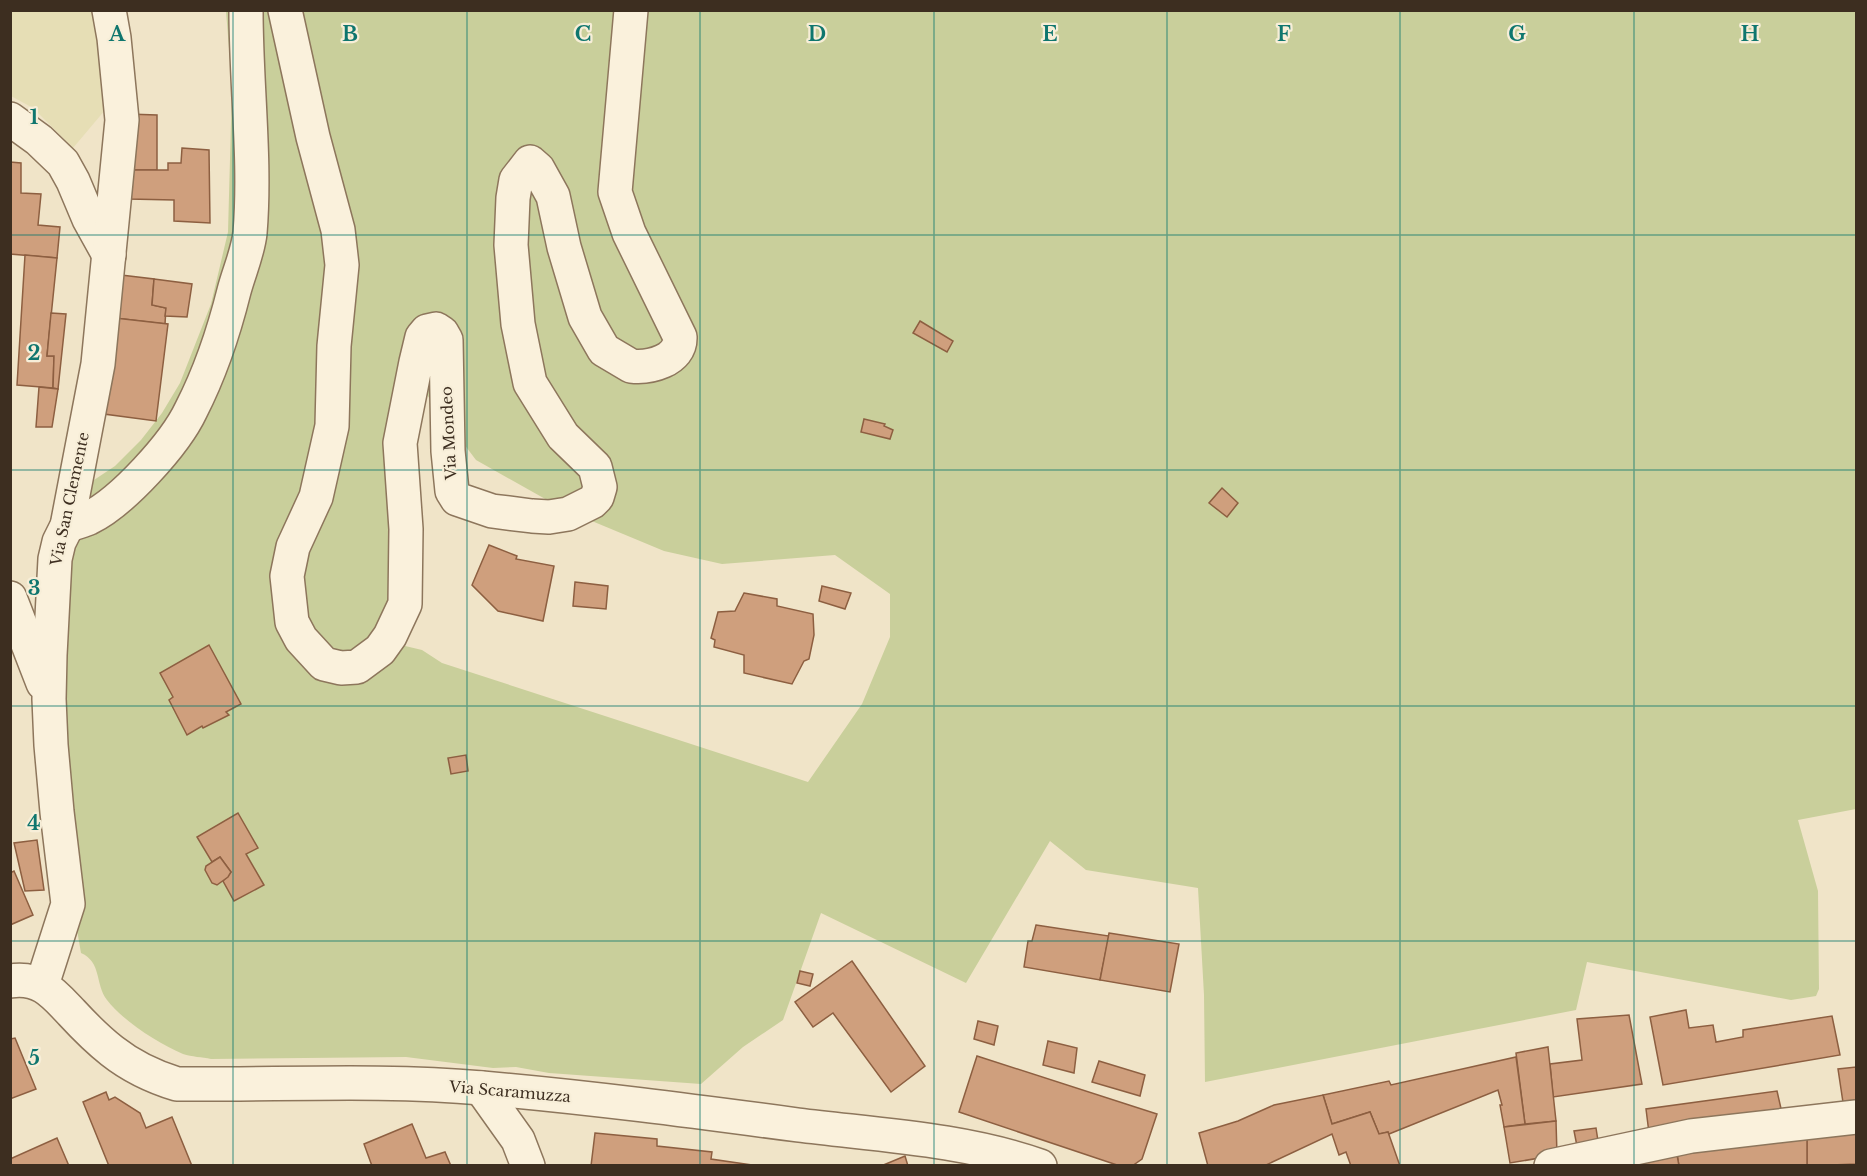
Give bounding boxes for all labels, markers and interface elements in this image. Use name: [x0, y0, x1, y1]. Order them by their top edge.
text: A: [108, 22, 126, 46]
text: B: [342, 22, 358, 46]
text: C: [575, 22, 591, 46]
text: D: [808, 22, 826, 46]
text: E: [1042, 22, 1058, 46]
text: F: [1277, 22, 1291, 46]
text: G: [1508, 22, 1526, 46]
text: H: [1741, 22, 1760, 46]
text: 1: [30, 105, 39, 129]
text: 2: [27, 341, 41, 365]
street label: Via Mondeo: [437, 385, 460, 481]
street label: Via San Clemente: [46, 430, 93, 569]
text: 3: [28, 576, 40, 600]
text: 4: [27, 811, 41, 835]
text: 5: [28, 1046, 40, 1070]
street label: Via Scaramuzza: [448, 1077, 572, 1106]

